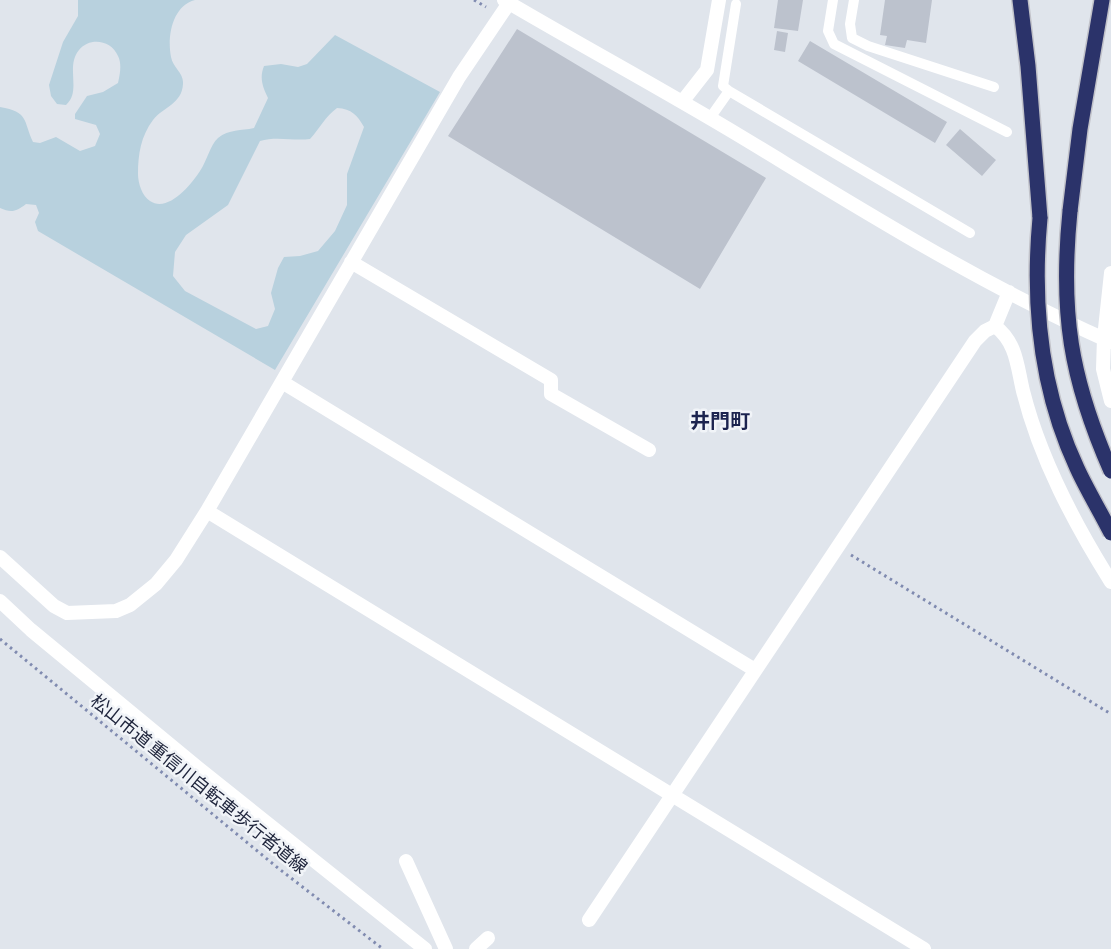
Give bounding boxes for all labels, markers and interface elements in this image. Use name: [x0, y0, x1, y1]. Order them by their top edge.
district label: 井門町: [690, 409, 750, 432]
street label: 松山市道 重信川自転車歩行者道線: [87, 690, 312, 878]

